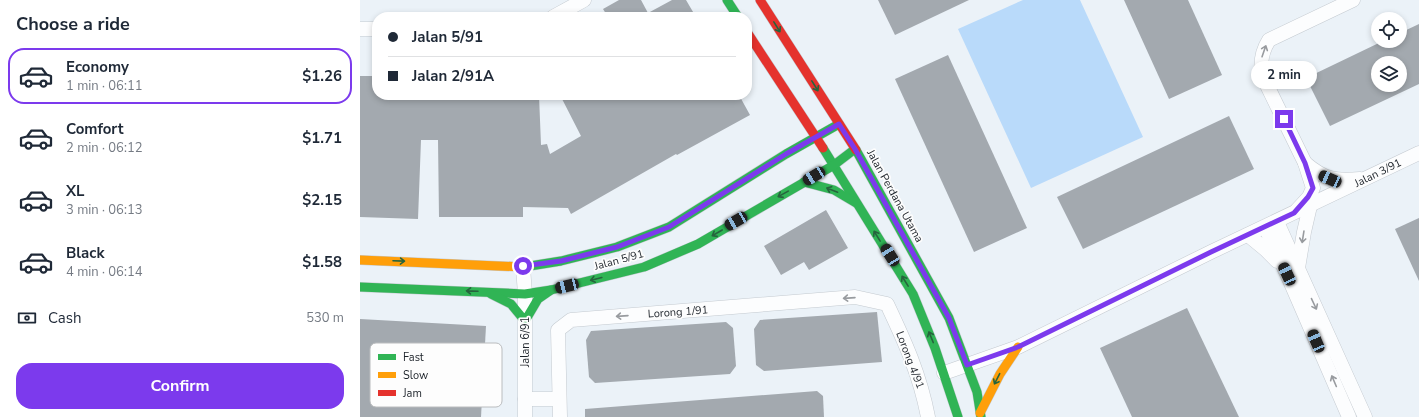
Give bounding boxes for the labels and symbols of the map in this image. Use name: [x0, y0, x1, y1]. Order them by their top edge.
one-way arrow: [773, 21, 781, 32]
one-way arrow: [1261, 44, 1268, 57]
callout: 2 min: [1251, 61, 1317, 89]
one-way arrow: [811, 81, 819, 92]
route end: [1275, 110, 1293, 128]
street label: Jalan Perdana Utama: [863, 146, 927, 245]
street label: Jalan 3/91: [1351, 155, 1404, 191]
car: [801, 165, 827, 187]
car: [1317, 169, 1343, 189]
one-way arrow: [827, 186, 839, 193]
one-way arrow: [778, 191, 790, 199]
car: [723, 210, 749, 232]
one-way arrow: [711, 229, 723, 237]
one-way arrow: [873, 230, 882, 241]
one-way arrow: [1299, 230, 1307, 243]
car: [879, 242, 901, 268]
street label: Jalan 5/91: [592, 246, 645, 274]
route start: [514, 257, 532, 275]
one-way arrow: [392, 258, 405, 265]
car: [1276, 261, 1298, 287]
one-way arrow: [901, 275, 909, 287]
one-way arrow: [590, 276, 603, 283]
car: [554, 277, 580, 295]
one-way arrow: [466, 288, 479, 295]
one-way arrow: [843, 294, 856, 301]
one-way arrow: [1311, 297, 1318, 309]
street label: Lorong 1/91: [647, 302, 709, 322]
one-way arrow: [616, 313, 629, 320]
street label: Jalan 6/91: [518, 317, 533, 368]
car: [1306, 328, 1326, 354]
street label: Lorong 4/91: [892, 329, 928, 391]
one-way arrow: [927, 331, 934, 343]
legend: [370, 343, 502, 407]
text: Fast: [403, 350, 424, 365]
text: Slow: [403, 368, 428, 383]
one-way arrow: [993, 373, 1001, 385]
one-way arrow: [1329, 376, 1337, 388]
text: Jam: [402, 386, 422, 401]

